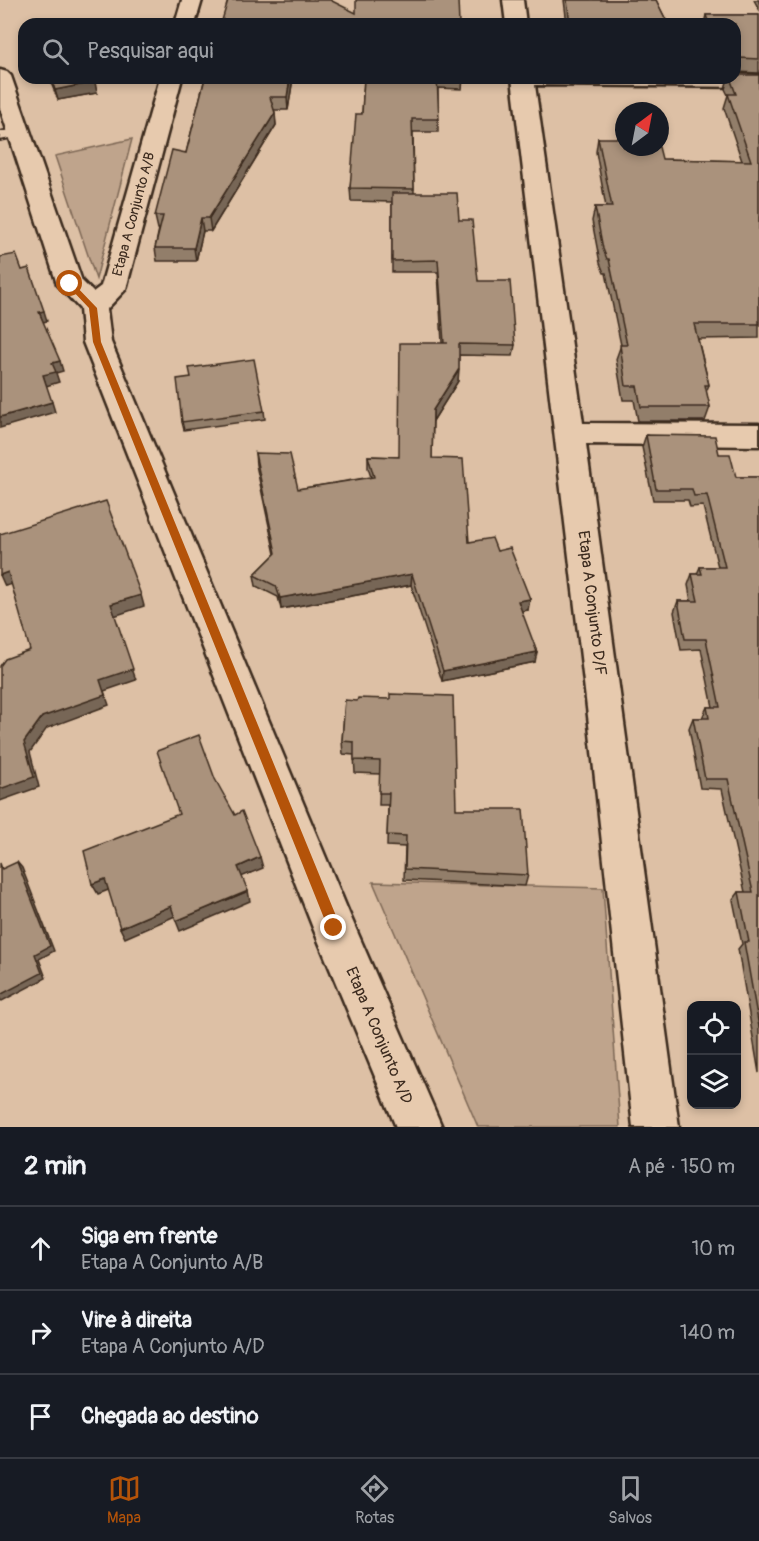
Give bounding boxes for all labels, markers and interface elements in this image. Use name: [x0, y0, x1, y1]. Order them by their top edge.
search box: [18, 18, 741, 84]
icon: search: [39, 35, 72, 68]
text: Pesquisar aqui: [87, 37, 213, 65]
north arrow: [615, 102, 669, 156]
street label: Etapa A Conjunto A/B: [109, 150, 158, 278]
route start: [56, 270, 82, 296]
street label: Etapa A Conjunto D/F: [573, 529, 611, 677]
route end: [320, 914, 346, 940]
street label: Etapa A Conjunto A/D: [341, 964, 417, 1107]
map controls: [687, 1001, 741, 1109]
button: locate: [687, 1001, 741, 1055]
button: layers: [687, 1055, 741, 1109]
text: 2 min: [24, 1150, 86, 1182]
text: A pé · 150 m: [628, 1154, 735, 1179]
text: Siga em frente: [81, 1222, 217, 1250]
icon: ahead: [24, 1232, 57, 1265]
text: 10 m: [691, 1236, 735, 1261]
text: Etapa A Conjunto A/B: [81, 1250, 263, 1275]
text: Vire à direita: [81, 1306, 192, 1334]
icon: right: [24, 1316, 57, 1349]
text: 140 m: [680, 1320, 735, 1345]
text: Etapa A Conjunto A/D: [81, 1334, 265, 1359]
icon: arrive: [24, 1400, 57, 1433]
text: Chegada ao destino: [81, 1402, 259, 1430]
tab: Mapa: [107, 1472, 141, 1528]
tab: Rotas: [355, 1472, 394, 1528]
tab: Salvos: [608, 1472, 652, 1528]

